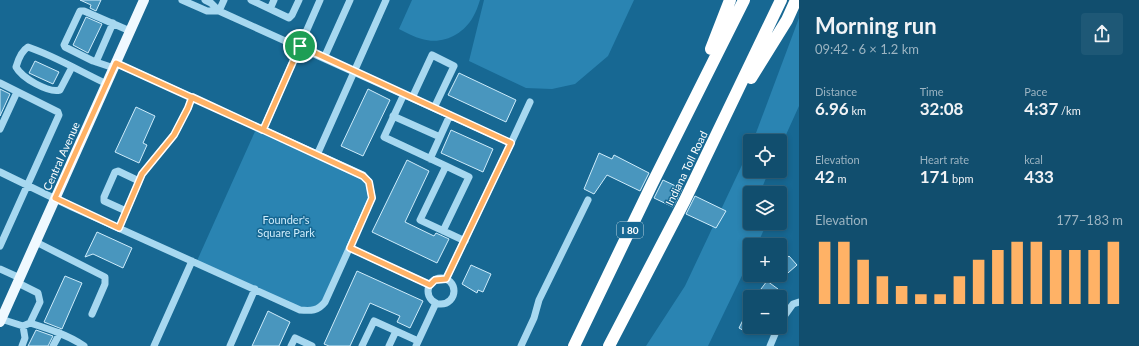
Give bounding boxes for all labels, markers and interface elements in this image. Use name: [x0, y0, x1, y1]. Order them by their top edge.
text: Morning run: [815, 12, 937, 39]
button: share: [1081, 13, 1123, 55]
pin: [283, 29, 317, 63]
icon: arrive: [289, 35, 311, 57]
text: 09:42 · 6 × 1.2 km: [815, 41, 919, 57]
text: Distance: [815, 85, 857, 98]
text: Time: [920, 85, 944, 98]
text: Pace: [1024, 85, 1047, 98]
text: 6.96: [815, 98, 849, 119]
text: 32:08: [920, 98, 963, 119]
text: 4:37: [1024, 98, 1058, 119]
text: km: [849, 104, 866, 117]
text: /km: [1058, 104, 1081, 117]
street label: Central Avenue: [40, 119, 82, 192]
street label: Indiana Toll Road: [662, 129, 710, 207]
map controls: [743, 134, 787, 334]
button: locate: [743, 134, 787, 178]
text: Elevation: [815, 153, 860, 166]
text: Heart rate: [920, 153, 969, 166]
text: kcal: [1024, 153, 1043, 166]
text: 42: [815, 166, 835, 187]
text: 171: [920, 166, 949, 187]
text: 433: [1024, 166, 1054, 187]
text: m: [835, 172, 847, 185]
text: bpm: [949, 172, 973, 185]
button: layers: [743, 186, 787, 230]
text: Elevation: [815, 212, 868, 228]
text: 177–183 m: [1056, 212, 1123, 228]
park label: Founder's Square Park: [257, 213, 315, 239]
road number: I 80: [617, 222, 643, 238]
button: +: [743, 238, 787, 282]
button: −: [743, 290, 787, 334]

